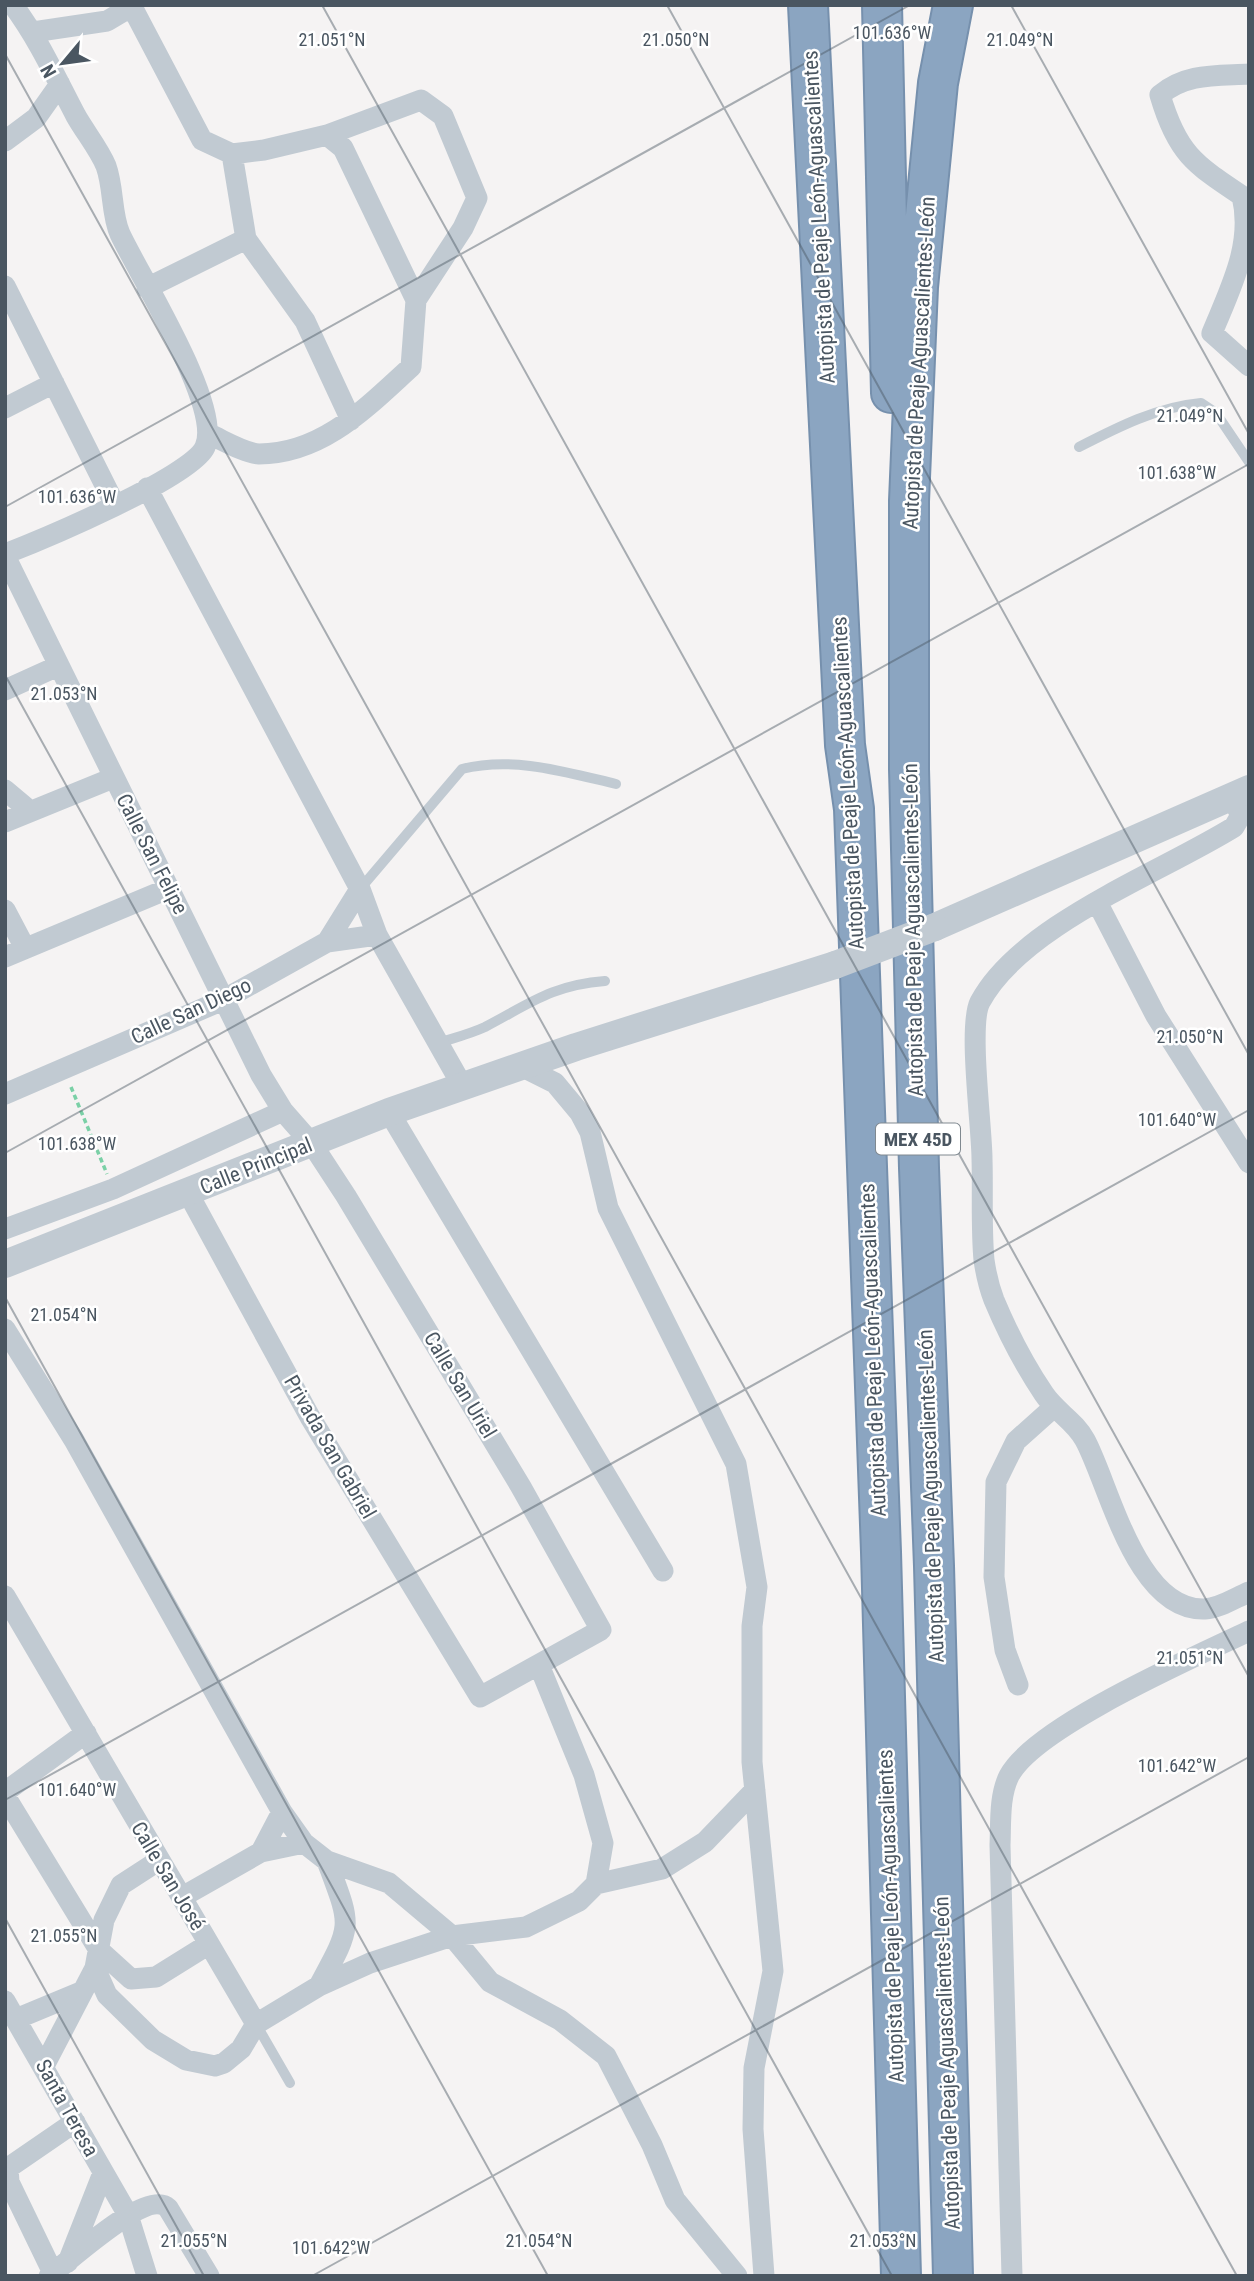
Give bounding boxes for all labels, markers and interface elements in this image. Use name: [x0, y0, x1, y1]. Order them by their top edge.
text: 101.636°W: [853, 22, 932, 43]
north arrow: [28, 28, 98, 98]
text: 21.051°N: [298, 29, 366, 50]
text: 21.050°N: [642, 29, 710, 50]
text: 21.049°N: [986, 29, 1054, 50]
street label: Autopista de Peaje León-Aguascalientes: [798, 50, 840, 384]
text: N: [36, 60, 61, 82]
street label: Autopista de Peaje Aguascalientes-León: [898, 196, 940, 530]
text: 21.049°N: [1156, 405, 1224, 426]
text: 101.638°W: [1138, 462, 1217, 483]
text: 101.636°W: [38, 486, 117, 507]
street label: Autopista de Peaje León-Aguascalientes: [827, 616, 869, 950]
text: 21.053°N: [30, 683, 98, 704]
street label: Autopista de Peaje Aguascalientes-León: [898, 763, 928, 1097]
street label: Calle San Felipe: [111, 790, 193, 918]
street label: Calle San Diego: [127, 973, 255, 1049]
text: 21.050°N: [1156, 1026, 1224, 1047]
text: 101.640°W: [1138, 1109, 1217, 1130]
road number: MEX 45D: [876, 1124, 960, 1154]
text: 101.638°W: [38, 1133, 117, 1154]
street label: Calle Principal: [196, 1133, 316, 1199]
street label: Autopista de Peaje León-Aguascalientes: [855, 1183, 891, 1517]
text: 21.054°N: [30, 1304, 98, 1325]
street label: Calle San Uriel: [419, 1327, 501, 1443]
street label: Autopista de Peaje Aguascalientes-León: [913, 1329, 949, 1663]
street label: Privada San Gabriel: [279, 1371, 381, 1523]
text: 21.051°N: [1156, 1647, 1224, 1668]
street label: Autopista de Peaje León-Aguascalientes: [873, 1749, 909, 2083]
text: 101.642°W: [1138, 1755, 1217, 1776]
text: 101.640°W: [38, 1779, 117, 1800]
street label: Calle San José: [126, 1817, 210, 1935]
street label: Autopista de Peaje Aguascalientes-León: [929, 1896, 965, 2230]
text: 21.055°N: [30, 1925, 98, 1946]
street label: Santa Teresa: [31, 2055, 103, 2161]
text: 21.055°N: [160, 2230, 228, 2251]
text: 21.054°N: [505, 2230, 573, 2251]
text: 21.053°N: [849, 2230, 917, 2251]
text: 101.642°W: [292, 2237, 371, 2258]

